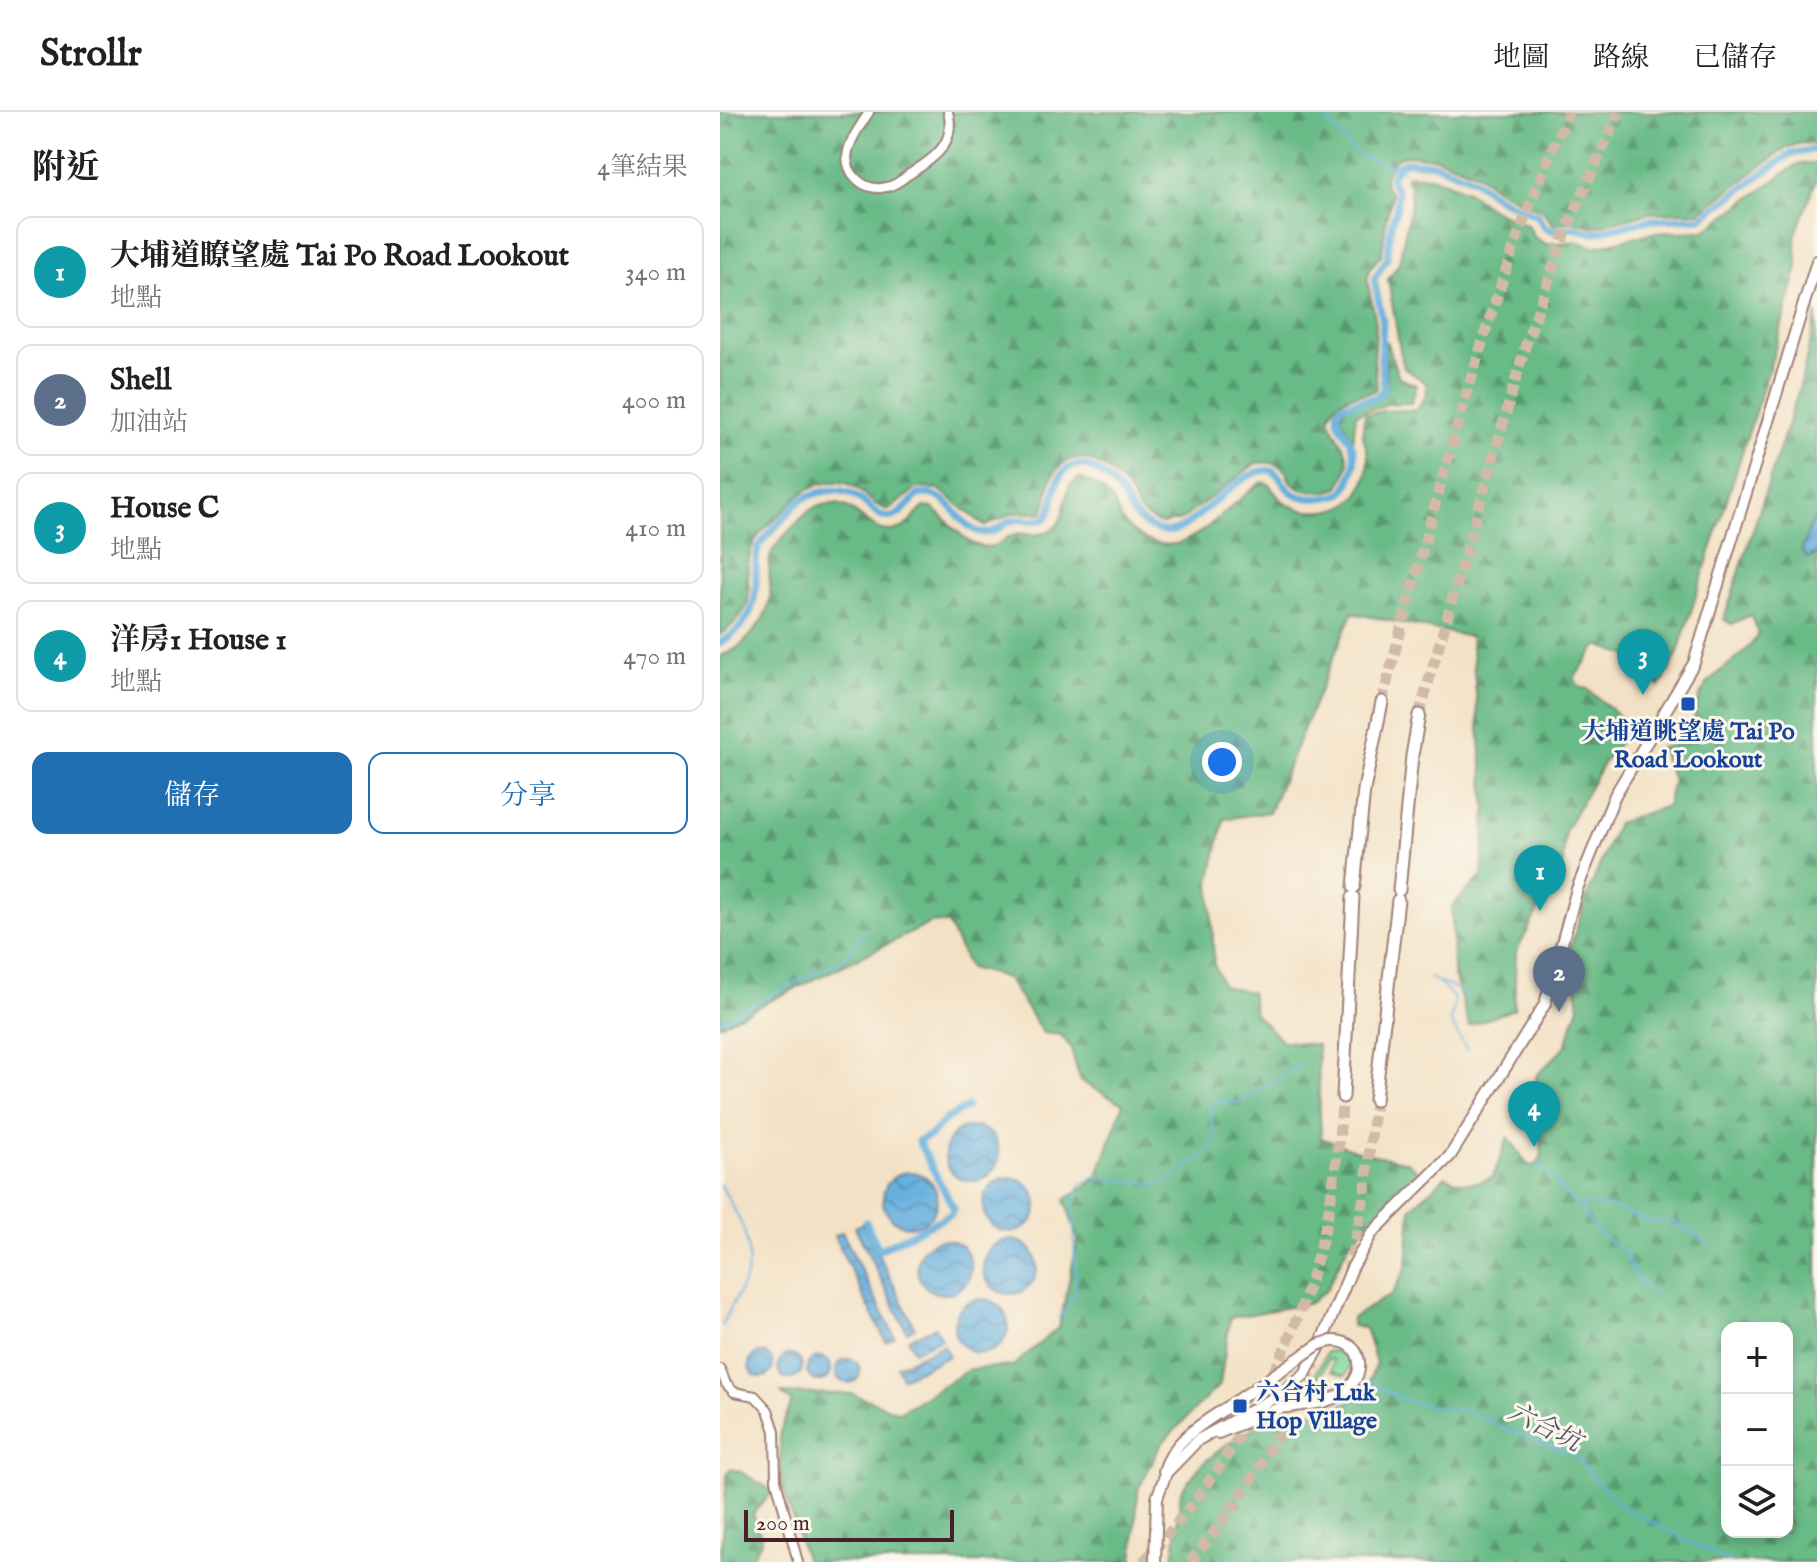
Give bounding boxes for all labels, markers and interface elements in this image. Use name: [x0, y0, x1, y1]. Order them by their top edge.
text: Strollr: [40, 31, 142, 79]
text: 地圖: [1493, 41, 1549, 76]
text: 路線: [1593, 41, 1649, 76]
text: 已儲存: [1693, 41, 1777, 76]
text: 附近: [32, 147, 100, 190]
text: 4筆結果: [597, 151, 688, 184]
text: 大埔道瞭望處 Tai Po Road Lookout: [110, 238, 569, 276]
text: 1: [55, 256, 65, 289]
text: 340 m: [625, 256, 686, 289]
text: 地點: [110, 282, 162, 315]
text: Shell: [110, 362, 171, 400]
text: 2: [54, 384, 66, 417]
text: 400 m: [622, 384, 686, 417]
text: 加油站: [110, 406, 188, 439]
text: House C: [110, 490, 219, 528]
text: 3: [55, 512, 65, 545]
text: 410 m: [625, 512, 686, 545]
text: 地點: [110, 534, 162, 567]
text: 洋房1 House 1: [110, 622, 287, 660]
pin: 3: [1617, 629, 1669, 695]
text: 4: [54, 640, 66, 673]
text: 470 m: [623, 640, 686, 673]
text: 地點: [110, 666, 162, 699]
marker: 大埔道眺望處 Tai Po Road Lookout: [1679, 695, 1697, 713]
place label: 大埔道眺望處 Tai Po Road Lookout: [1581, 717, 1795, 776]
your location: [1202, 742, 1242, 782]
button: 儲存: [32, 752, 352, 834]
button: 分享: [368, 752, 688, 834]
pin: 1: [1514, 845, 1566, 911]
pin: 2: [1533, 946, 1585, 1012]
pin: 4: [1508, 1081, 1560, 1147]
map controls: [1721, 1322, 1793, 1538]
button: +: [1721, 1322, 1793, 1394]
place label: 六合村 Luk Hop Village: [1256, 1378, 1377, 1437]
button: −: [1721, 1394, 1793, 1466]
water label: 六合坑: [1502, 1395, 1590, 1461]
marker: 六合村 Luk Hop Village: [1231, 1397, 1249, 1415]
button: layers: [1721, 1466, 1793, 1538]
scale bar: [744, 1506, 954, 1542]
text: 200 m: [756, 1510, 810, 1538]

